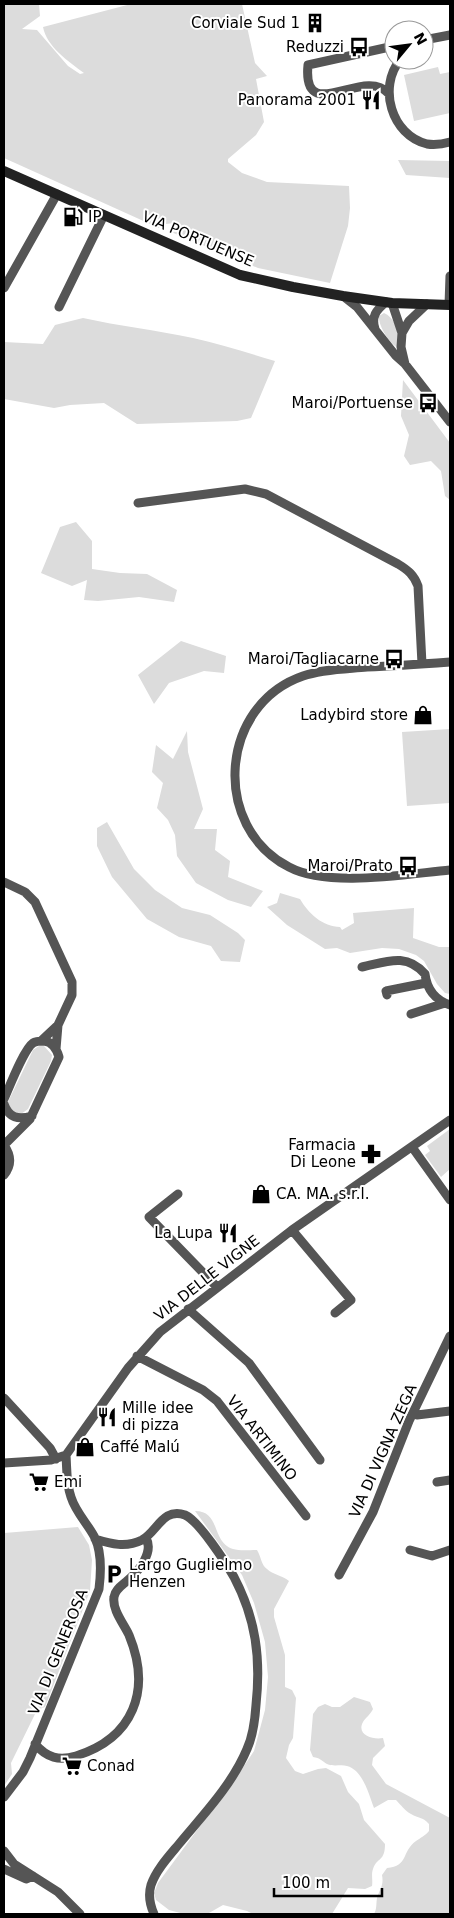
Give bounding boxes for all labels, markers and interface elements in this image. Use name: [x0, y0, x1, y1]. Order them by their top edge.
building icon: Corviale Sud 1: [304, 12, 326, 34]
place label: Corviale Sud 1: [191, 14, 300, 32]
north arrow: [384, 20, 434, 70]
text: N: [411, 30, 430, 48]
bus stop icon: Reduzzi: [348, 36, 370, 58]
place label: Reduzzi: [286, 38, 344, 56]
restaurant icon: Panorama 2001: [360, 89, 382, 111]
place label: Panorama 2001: [238, 91, 356, 109]
fuel station icon: IP: [62, 206, 84, 228]
street label: VIA PORTUENSE: [139, 207, 257, 271]
place label: IP: [88, 208, 101, 226]
bus stop icon: Maroi/Portuense: [417, 392, 439, 414]
place label: Maroi/Portuense: [292, 394, 413, 412]
bus stop icon: Maroi/Tagliacarne: [383, 648, 405, 670]
place label: Maroi/Tagliacarne: [248, 650, 379, 668]
shop icon: Ladybird store: [412, 704, 434, 726]
place label: Ladybird store: [300, 706, 408, 724]
bus stop icon: Maroi/Prato: [397, 855, 419, 877]
place label: Maroi/Prato: [307, 857, 393, 875]
place label: Farmacia Di Leone: [288, 1136, 356, 1171]
pharmacy icon: Farmacia Di Leone: [360, 1143, 382, 1165]
shop icon: CA. MA. s.r.l.: [250, 1183, 272, 1205]
place label: CA. MA. s.r.l.: [276, 1185, 370, 1203]
restaurant icon: La Lupa: [217, 1222, 239, 1244]
place label: La Lupa: [154, 1224, 213, 1242]
street label: VIA DELLE VIGNE: [151, 1231, 263, 1325]
street label: VIA DI VIGNA ZEGA: [345, 1381, 421, 1521]
street label: VIA ARTIMINO: [223, 1392, 301, 1484]
place label: Mille idee di pizza: [122, 1399, 194, 1434]
restaurant icon: Mille idee di pizza: [96, 1406, 118, 1428]
shop icon: Caffé Malú: [74, 1436, 96, 1458]
place label: Caffé Malú: [100, 1438, 180, 1456]
supermarket icon: Emi: [28, 1471, 50, 1493]
place label: Emi: [54, 1473, 82, 1491]
place label: Largo Guglielmo Henzen: [129, 1556, 252, 1591]
parking icon: Largo Guglielmo Henzen: [103, 1563, 125, 1585]
street label: VIA DI GENEROSA: [24, 1586, 92, 1718]
supermarket icon: Conad: [61, 1755, 83, 1777]
place label: Conad: [87, 1757, 135, 1775]
scale bar: [274, 1866, 382, 1898]
text: 100 m: [282, 1874, 330, 1892]

